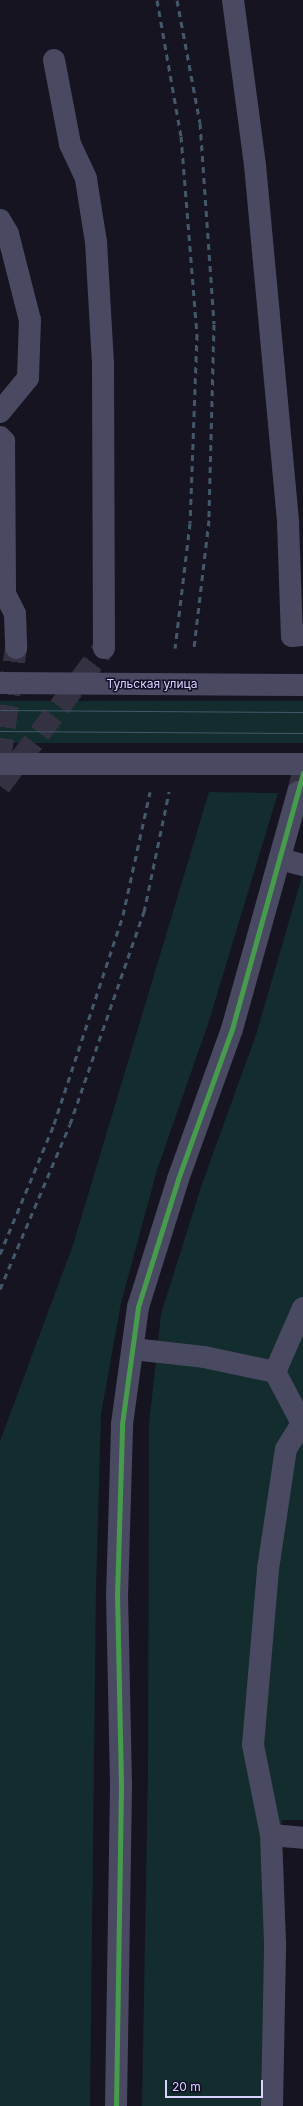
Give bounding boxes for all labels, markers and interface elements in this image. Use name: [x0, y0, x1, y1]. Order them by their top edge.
street label: Тульская улица: [106, 677, 198, 691]
scale bar: [167, 2072, 265, 2098]
text: 20 m: [172, 2079, 201, 2094]

